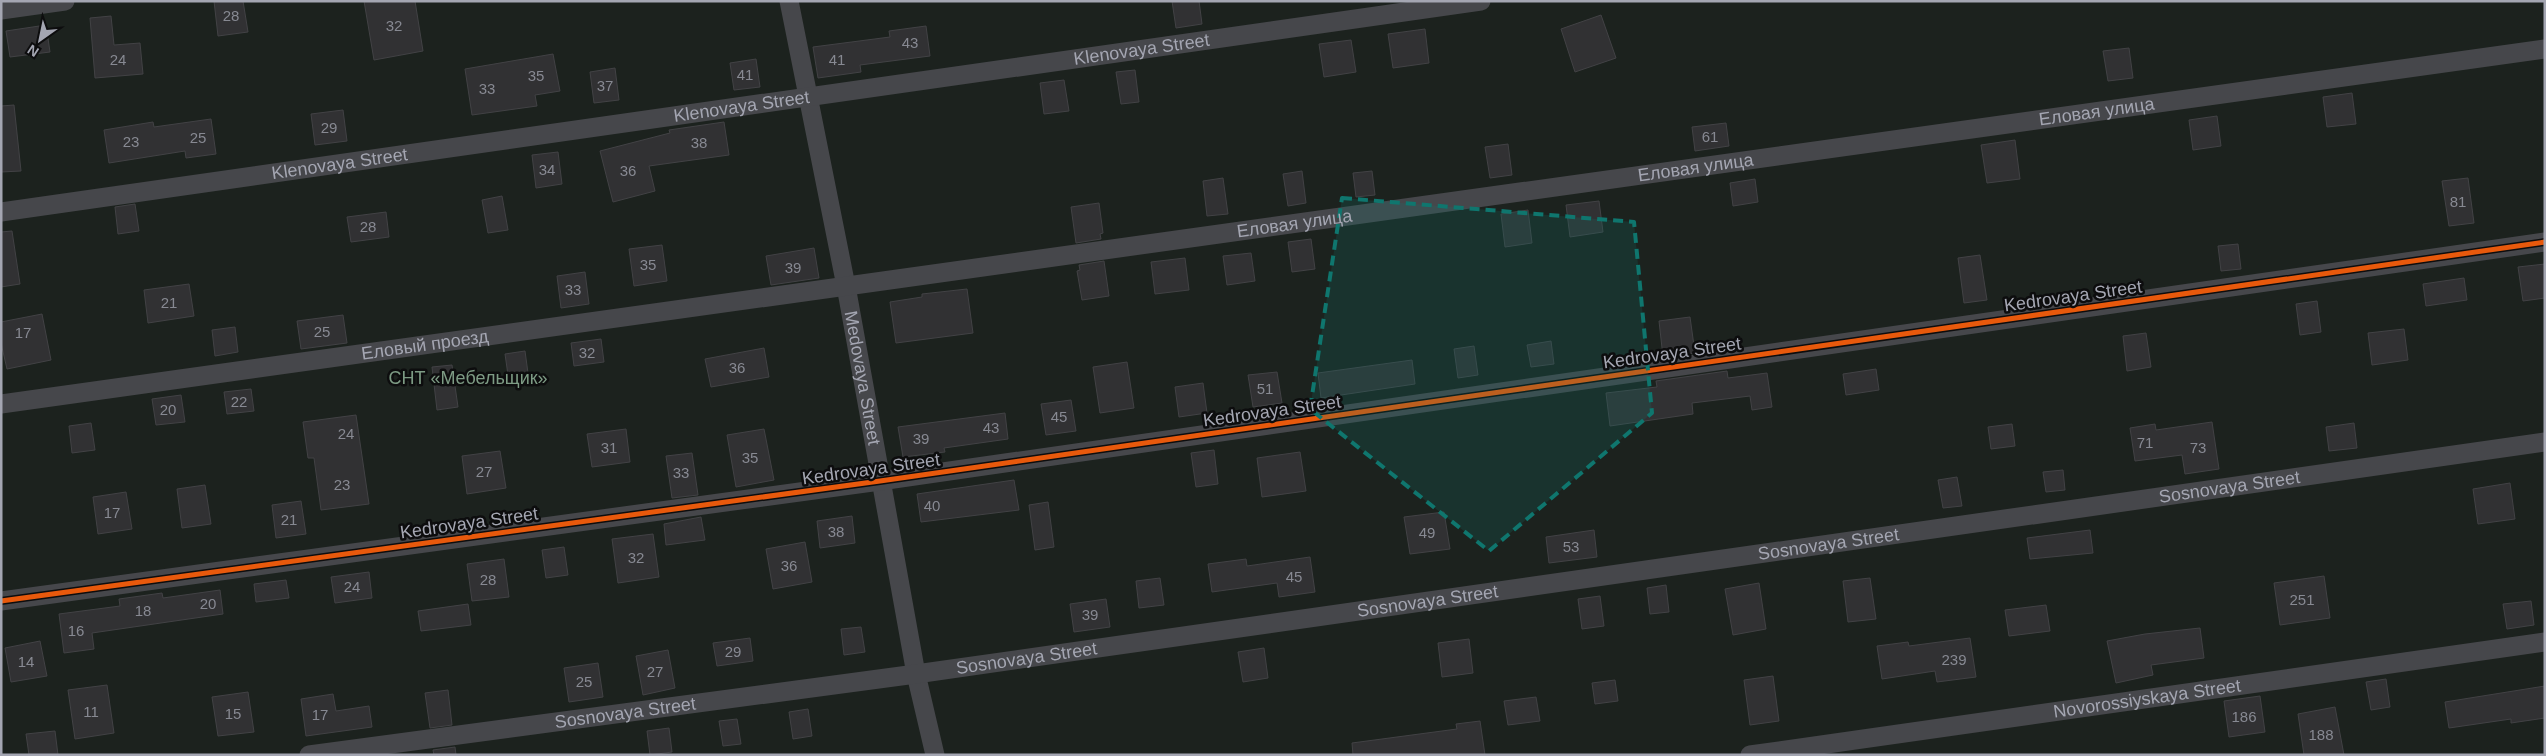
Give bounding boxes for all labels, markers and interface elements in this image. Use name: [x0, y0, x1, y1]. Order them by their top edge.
house number: 28: [223, 7, 239, 24]
north arrow: [15, 15, 65, 65]
house number: 32: [386, 17, 402, 34]
street label: Klenovaya Street: [1072, 30, 1211, 69]
house number: 43: [902, 34, 918, 51]
text: N: [24, 41, 42, 60]
house number: 24: [110, 51, 126, 68]
house number: 41: [829, 51, 845, 68]
house number: 41: [737, 66, 753, 83]
house number: 35: [528, 67, 544, 84]
house number: 37: [597, 77, 613, 94]
house number: 33: [479, 80, 495, 97]
street label: Klenovaya Street: [672, 87, 811, 126]
street label: Еловая улица: [2038, 93, 2157, 130]
house number: 29: [321, 119, 337, 136]
house number: 61: [1702, 128, 1718, 145]
house number: 25: [190, 129, 206, 146]
house number: 23: [123, 133, 139, 150]
house number: 38: [691, 134, 707, 151]
street label: Klenovaya Street: [270, 144, 409, 183]
street label: Еловая улица: [1637, 149, 1756, 185]
house number: 34: [539, 161, 555, 178]
house number: 36: [620, 162, 636, 179]
house number: 81: [2450, 193, 2466, 210]
street label: Еловая улица: [1235, 205, 1354, 241]
house number: 28: [360, 218, 376, 235]
house number: 35: [640, 256, 656, 273]
house number: 39: [785, 259, 801, 276]
street label: Kedrovaya Street: [2003, 276, 2143, 316]
house number: 33: [565, 281, 581, 298]
house number: 21: [161, 294, 177, 311]
street label: Medovaya Street: [841, 309, 885, 447]
house number: 25: [314, 323, 330, 340]
house number: 17: [15, 324, 31, 341]
street label: Еловый проезд: [360, 326, 490, 364]
street label: Kedrovaya Street: [1602, 333, 1742, 373]
house number: 32: [579, 344, 595, 361]
house number: 36: [729, 359, 745, 376]
park label: СНТ «Мебельщик»: [388, 368, 548, 388]
house number: 51: [1257, 380, 1273, 397]
street label: Kedrovaya Street: [1202, 391, 1342, 431]
house number: 22: [231, 393, 247, 410]
house number: 20: [160, 401, 176, 418]
house number: 45: [1051, 408, 1067, 425]
house number: 43: [983, 419, 999, 436]
house number: 24: [338, 425, 354, 442]
house number: 39: [913, 430, 929, 447]
house number: 71: [2137, 434, 2153, 451]
house number: 31: [601, 439, 617, 456]
house number: 73: [2190, 439, 2206, 456]
house number: 35: [742, 449, 758, 466]
street label: Kedrovaya Street: [801, 449, 941, 489]
house number: 27: [476, 463, 492, 480]
house number: 33: [673, 464, 689, 481]
street label: Sosnovaya Street: [2158, 467, 2301, 507]
house number: 23: [334, 476, 350, 493]
house number: 40: [924, 497, 940, 514]
street label: Kedrovaya Street: [399, 503, 539, 543]
house number: 17: [104, 504, 120, 521]
house number: 21: [281, 511, 297, 528]
house number: 38: [828, 523, 844, 540]
house number: 49: [1419, 524, 1435, 541]
street label: Sosnovaya Street: [1757, 524, 1900, 564]
house number: 53: [1563, 538, 1579, 555]
house number: 32: [628, 549, 644, 566]
house number: 36: [781, 557, 797, 574]
house number: 45: [1286, 568, 1302, 585]
house number: 28: [480, 571, 496, 588]
house number: 24: [344, 578, 360, 595]
street label: Sosnovaya Street: [1356, 581, 1499, 621]
house number: 251: [2289, 591, 2315, 608]
house number: 20: [200, 595, 216, 612]
house number: 18: [135, 602, 151, 619]
house number: 39: [1082, 606, 1098, 623]
house number: 16: [68, 622, 84, 639]
street label: Sosnovaya Street: [955, 638, 1098, 678]
house number: 29: [725, 643, 741, 660]
house number: 239: [1941, 651, 1967, 668]
house number: 14: [18, 653, 34, 670]
house number: 27: [647, 663, 663, 680]
house number: 25: [576, 673, 592, 690]
street label: Novorossiyskaya Street: [2052, 675, 2242, 722]
street label: Sosnovaya Street: [553, 693, 697, 732]
house number: 11: [83, 703, 99, 720]
house number: 15: [225, 705, 241, 722]
house number: 17: [312, 706, 328, 723]
house number: 186: [2231, 708, 2257, 725]
house number: 188: [2308, 726, 2334, 743]

